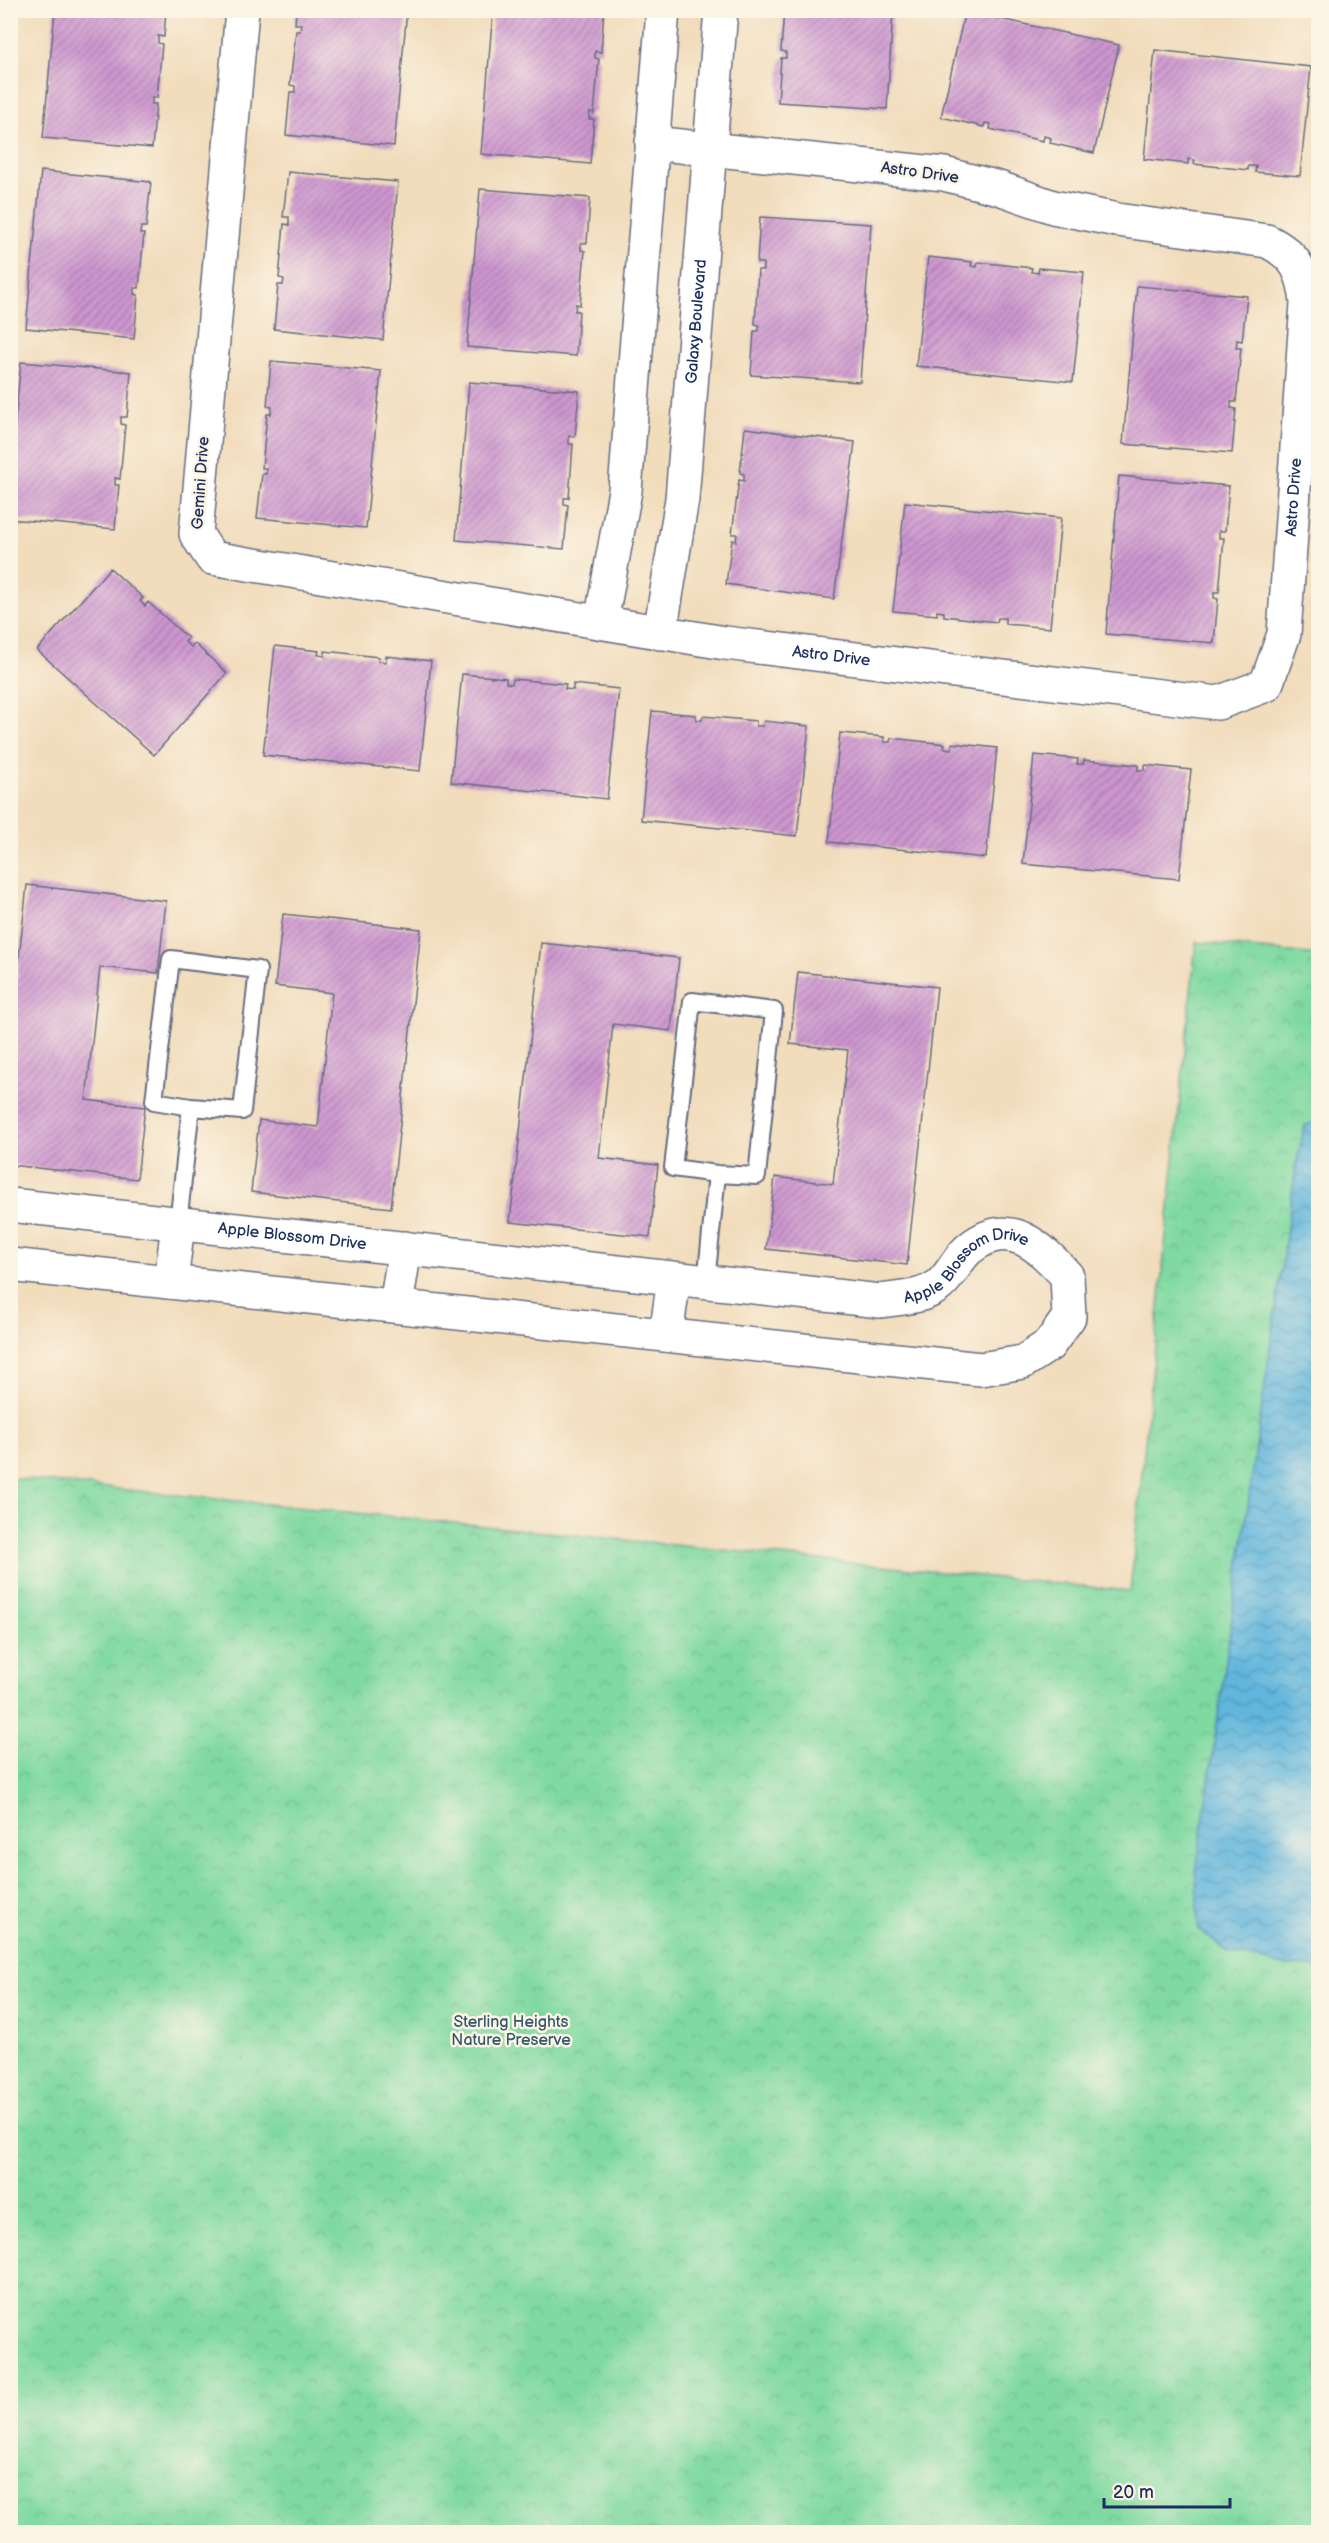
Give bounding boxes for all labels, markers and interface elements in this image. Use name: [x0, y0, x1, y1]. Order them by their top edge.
street label: Astro Drive: [880, 158, 961, 188]
street label: Galaxy Boulevard: [682, 258, 711, 384]
street label: Gemini Drive: [188, 435, 214, 530]
street label: Astro Drive: [1281, 457, 1306, 537]
street label: Astro Drive: [791, 642, 872, 670]
street label: Apple Blossom Drive: [217, 1219, 368, 1254]
street label: Apple Blossom Drive: [902, 1225, 1033, 1307]
park label: Sterling Heights Nature Preserve: [451, 2013, 571, 2050]
scale bar: [1104, 2471, 1230, 2509]
text: 20 m: [1113, 2482, 1154, 2503]

